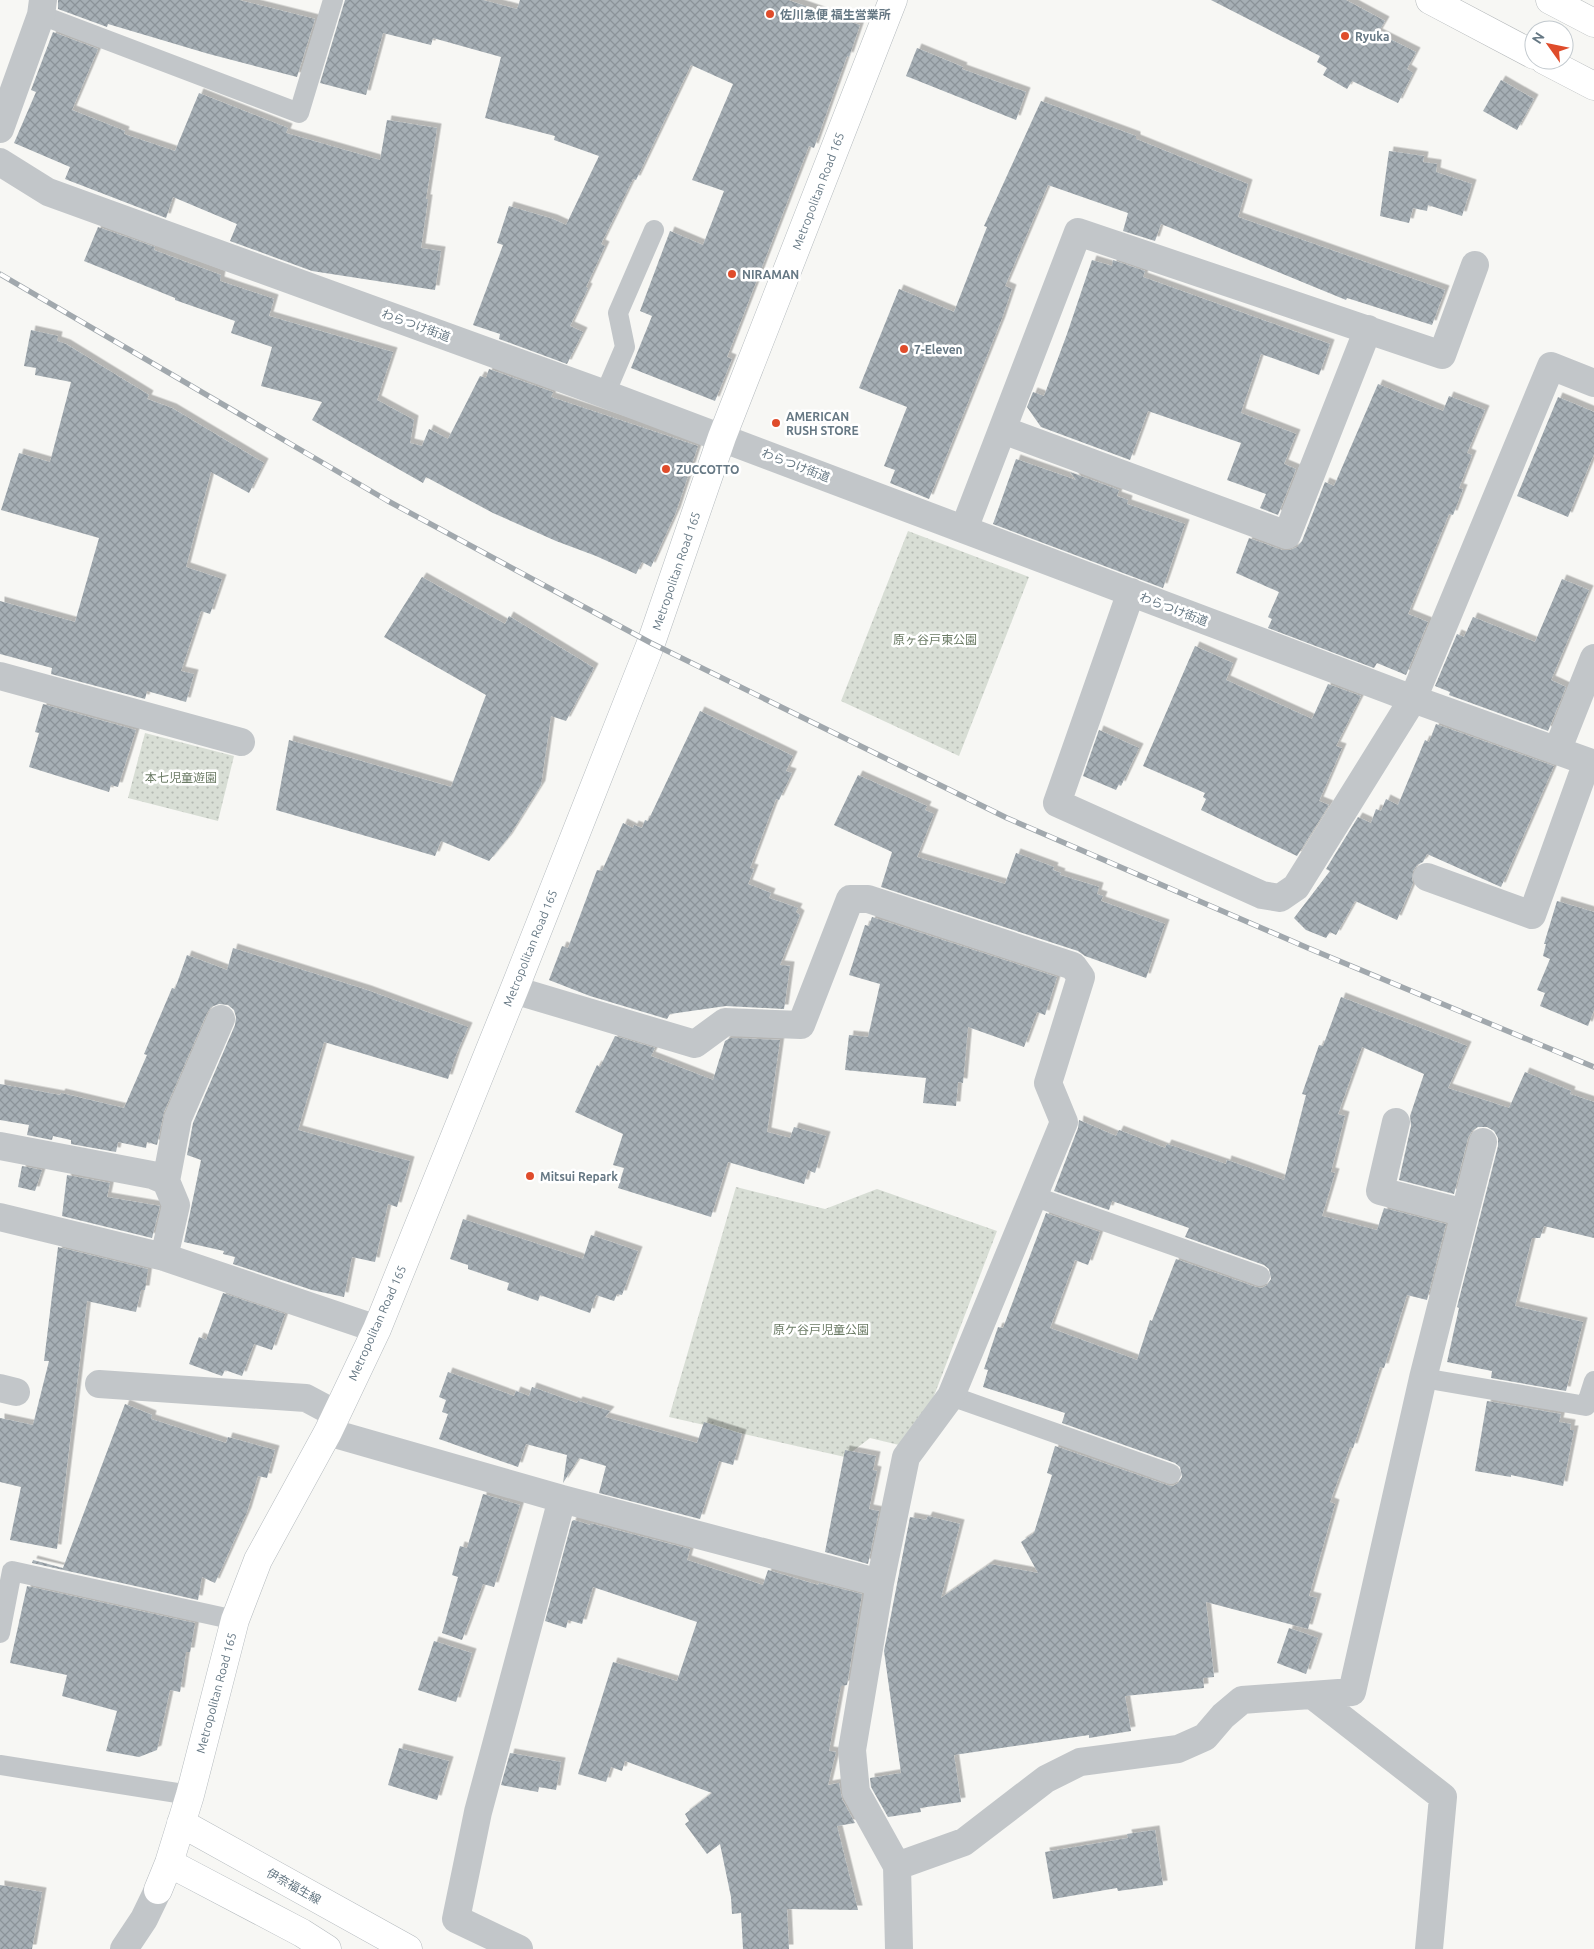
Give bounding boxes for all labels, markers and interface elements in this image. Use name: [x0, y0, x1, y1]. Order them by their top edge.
marker: 佐川急便 福生営業所: [764, 8, 776, 20]
place label: 佐川急便 福生営業所: [780, 8, 891, 21]
north arrow: [1524, 20, 1574, 70]
text: N: [1529, 29, 1548, 47]
marker: Ryuka: [1339, 30, 1351, 42]
place label: Ryuka: [1355, 30, 1389, 43]
street label: Metropolitan Road 165: [790, 131, 846, 251]
marker: NIRAMAN: [726, 268, 738, 280]
place label: NIRAMAN: [742, 268, 799, 281]
street label: わらつけ街道: [380, 307, 452, 343]
marker: 7-Eleven: [898, 343, 910, 355]
place label: 7-Eleven: [914, 343, 963, 356]
place label: AMERICAN RUSH STORE: [786, 410, 859, 437]
marker: AMERICAN RUSH STORE: [770, 417, 782, 429]
street label: わらつけ街道: [760, 446, 832, 484]
marker: ZUCCOTTO: [660, 463, 672, 475]
place label: ZUCCOTTO: [676, 463, 740, 476]
street label: Metropolitan Road 165: [650, 510, 702, 632]
street label: わらつけ街道: [1138, 590, 1210, 628]
park label: 原ヶ谷戸東公園: [893, 633, 977, 646]
park label: 本七児童遊園: [145, 771, 217, 784]
street label: Metropolitan Road 165: [501, 888, 559, 1008]
marker: Mitsui Repark: [524, 1170, 536, 1182]
place label: Mitsui Repark: [540, 1170, 618, 1183]
street label: Metropolitan Road 165: [346, 1263, 408, 1383]
park label: 原ケ谷戸児童公園: [773, 1323, 869, 1336]
street label: Metropolitan Road 165: [194, 1631, 238, 1755]
street label: 伊奈福生線: [265, 1866, 323, 1906]

